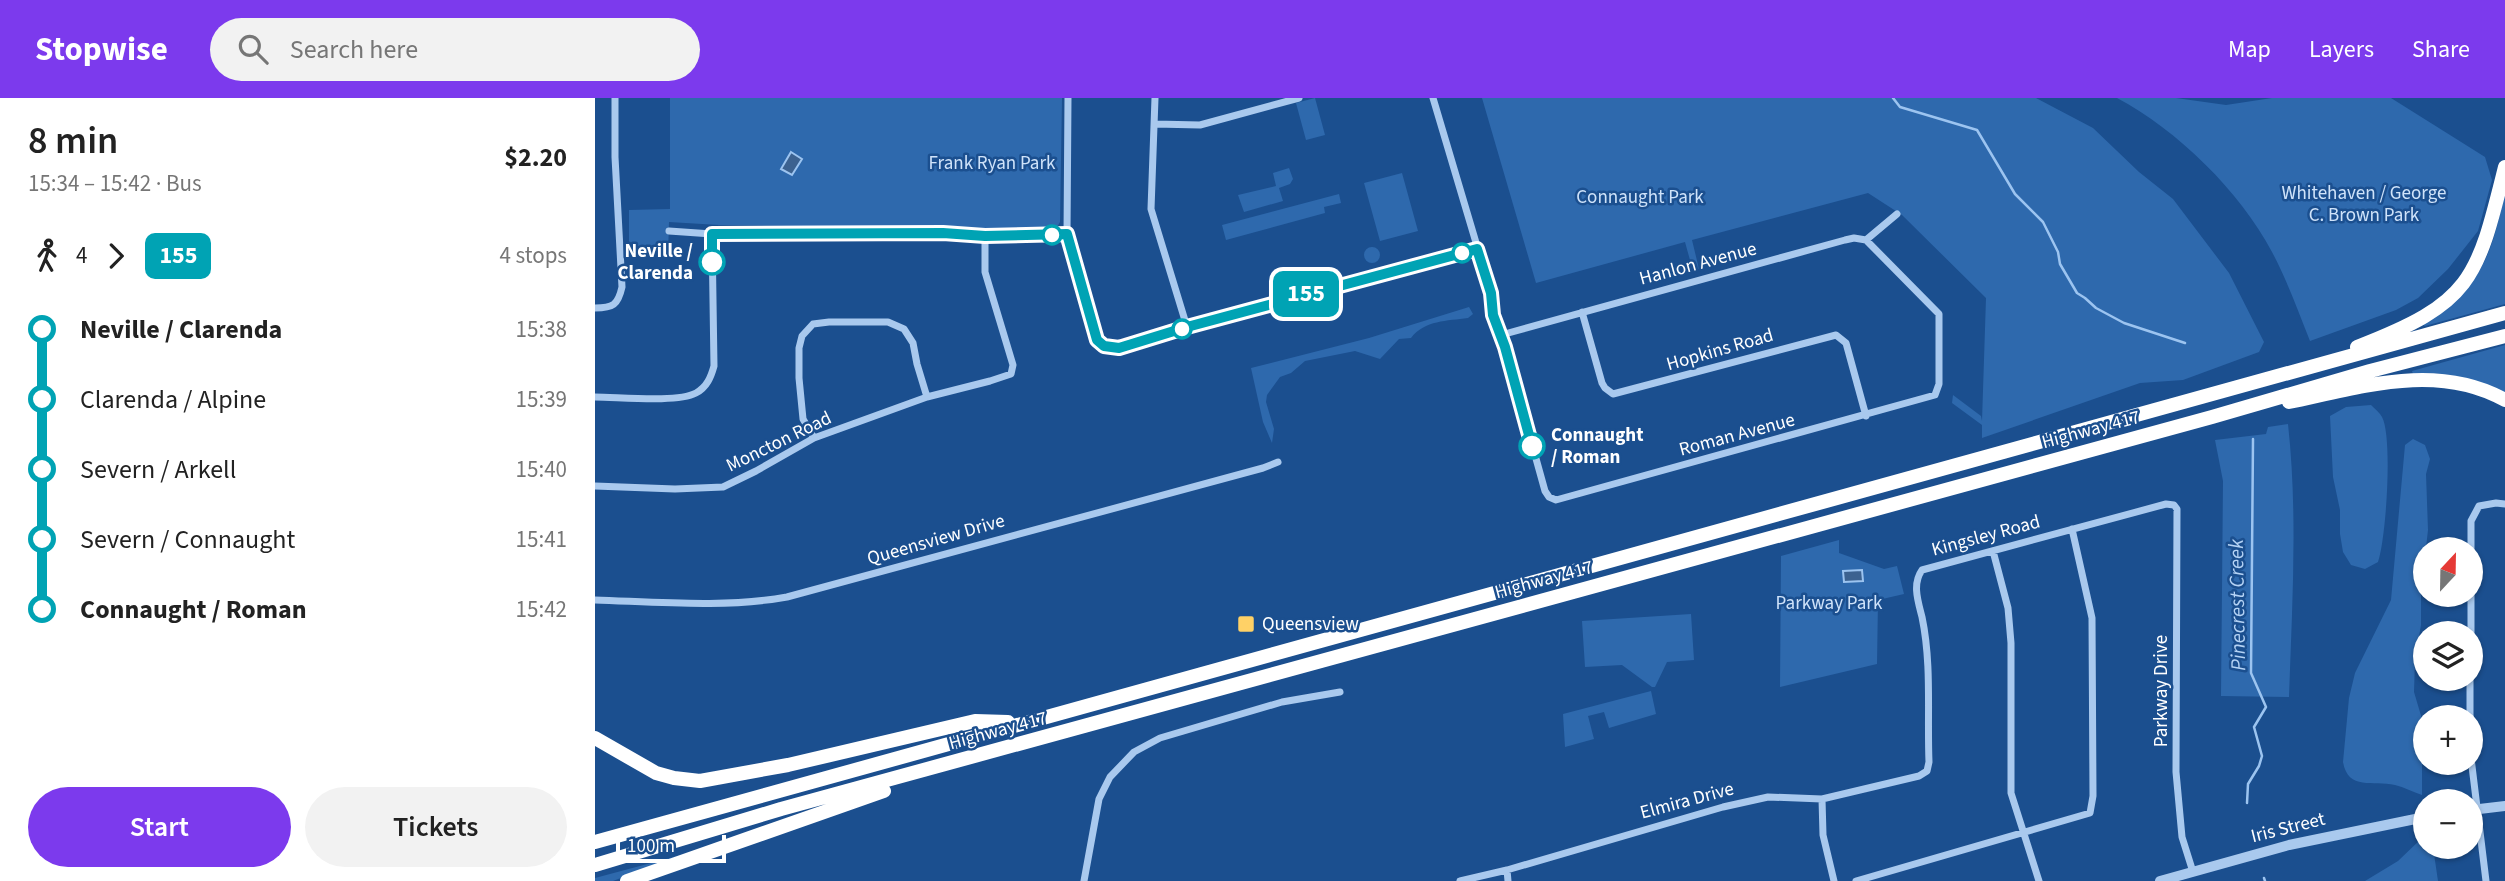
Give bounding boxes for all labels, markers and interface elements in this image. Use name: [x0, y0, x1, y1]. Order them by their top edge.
search box: [210, 18, 700, 81]
text: Stopwise: [35, 26, 168, 73]
icon: search: [234, 30, 272, 68]
text: Search here: [290, 31, 418, 68]
text: Map: [2228, 32, 2271, 67]
text: Layers: [2309, 32, 2374, 67]
text: Share: [2412, 32, 2470, 67]
text: 8 min: [28, 114, 118, 168]
text: $2.20: [504, 139, 567, 176]
park label: Frank Ryan Park: [929, 150, 1056, 177]
text: 15:34 – 15:42 · Bus: [28, 167, 202, 200]
park label: Whitehaven / George C. Brown Park: [2282, 180, 2446, 229]
park label: Connaught Park: [1576, 184, 1704, 211]
unlabelled marker: [1042, 225, 1062, 245]
street label: Hanlon Avenue: [1636, 235, 1760, 293]
icon: walk: [28, 237, 66, 275]
icon: forward: [97, 237, 135, 275]
text: 155: [159, 238, 197, 273]
place label: Neville / Clarenda: [618, 238, 693, 287]
text: 4: [76, 239, 87, 272]
text: 4 stops: [500, 239, 567, 272]
unlabelled marker: [1452, 243, 1472, 263]
marker: Neville / Clarenda: [699, 249, 725, 275]
line badge: 155: [1266, 271, 1346, 317]
text: 155: [1287, 276, 1325, 311]
text: Neville / Clarenda: [80, 311, 282, 348]
text: 15:38: [516, 313, 567, 346]
unlabelled marker: [1172, 319, 1192, 339]
street label: Hopkins Road: [1663, 322, 1777, 378]
text: Clarenda / Alpine: [80, 381, 266, 418]
text: 15:39: [516, 383, 567, 416]
street label: Highway 417: [2039, 404, 2143, 456]
street label: Moncton Road: [722, 405, 836, 479]
street label: Roman Avenue: [1676, 407, 1798, 463]
place label: Connaught / Roman: [1551, 422, 1643, 471]
marker: Connaught / Roman: [1519, 433, 1545, 459]
text: Severn / Arkell: [80, 451, 236, 488]
text: 15:40: [516, 453, 567, 486]
street label: Queensview Drive: [864, 507, 1008, 573]
street label: Kingsley Road: [1929, 509, 2043, 563]
text: Severn / Connaught: [80, 521, 295, 558]
text: 15:41: [516, 523, 567, 556]
north arrow: [2413, 537, 2483, 607]
map controls: [2413, 537, 2483, 859]
water label: Pinecrest Creek: [2221, 538, 2253, 671]
street label: Highway 417: [1492, 554, 1596, 606]
park label: Parkway Park: [1776, 590, 1883, 617]
text: Connaught / Roman: [80, 591, 307, 628]
text: 15:42: [516, 593, 567, 626]
place label: Queensview: [1262, 611, 1359, 638]
marker: Queensview: [1236, 614, 1256, 634]
button: layers: [2413, 621, 2483, 691]
street label: Parkway Drive: [2148, 635, 2175, 747]
street label: Highway 417: [946, 705, 1050, 757]
button: +: [2413, 705, 2483, 775]
street label: Elmira Drive: [1637, 776, 1737, 826]
button: Start: [28, 787, 291, 867]
button: Tickets: [305, 787, 567, 867]
button: −: [2413, 789, 2483, 859]
street label: Iris Street: [2248, 806, 2329, 850]
scale bar: [616, 832, 726, 864]
text: 100 m: [627, 833, 675, 860]

